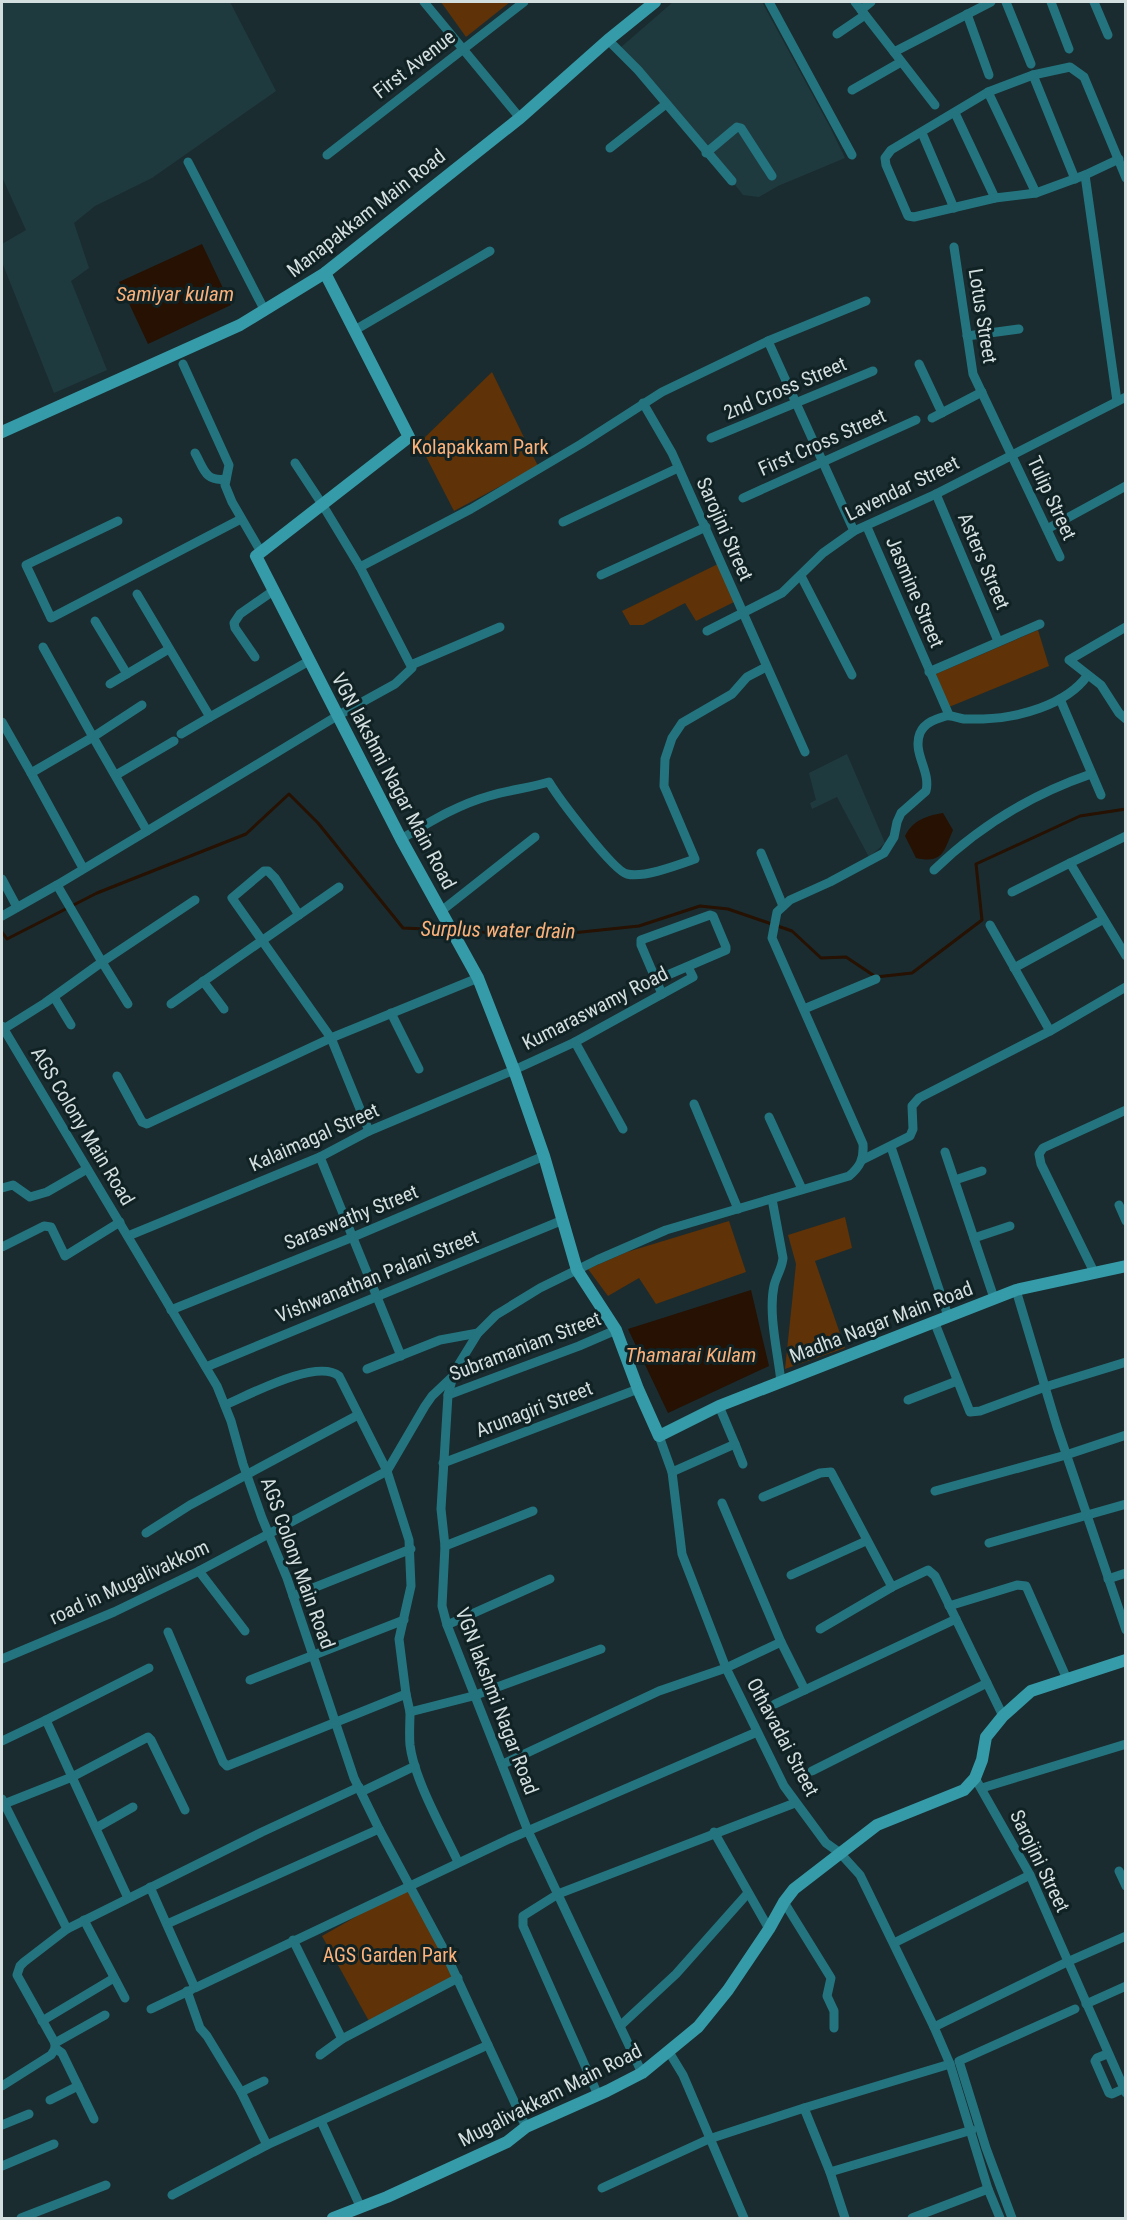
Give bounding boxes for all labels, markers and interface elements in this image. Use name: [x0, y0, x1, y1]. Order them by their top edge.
street label: First Avenue: [368, 25, 460, 103]
street label: Manapakkam Main Road: [282, 144, 450, 282]
street label: Lotus Street: [964, 267, 1002, 365]
water label: Samiyar kulam: [116, 282, 234, 306]
street label: 2nd Cross Street: [720, 351, 850, 425]
street label: First Cross Street: [755, 403, 889, 481]
park label: Kolapakkam Park: [411, 435, 549, 459]
street label: Lavendar Street: [841, 450, 963, 526]
street label: Tulip Street: [1022, 452, 1082, 544]
street label: Sarojini Street: [692, 474, 759, 585]
street label: Asters Street: [953, 509, 1015, 613]
street label: Jasmine Street: [881, 533, 949, 651]
street label: VGN lakshmi Nagar Main Road: [327, 669, 461, 893]
water label: Surplus water drain: [420, 917, 576, 943]
street label: Kumaraswamy Road: [518, 961, 672, 1055]
street label: AGS Colony Main Road: [26, 1042, 140, 1210]
street label: Kalaimagal Street: [245, 1098, 383, 1176]
street label: Saraswathy Street: [281, 1179, 422, 1255]
street label: Vishwanathan Palani Street: [272, 1224, 482, 1328]
street label: Madha Nagar Main Road: [786, 1276, 976, 1368]
street label: Subramaniam Street: [446, 1306, 604, 1386]
water label: Thamarai Kulam: [626, 1343, 756, 1367]
street label: Arunagiri Street: [472, 1376, 596, 1442]
street label: AGS Colony Main Road: [256, 1474, 340, 1652]
street label: road in Mugalivakkom: [45, 1534, 213, 1630]
street label: VGN lakshmi Nagar Road: [450, 1604, 544, 1798]
street label: Othavadai Street: [742, 1674, 824, 1800]
street label: Sarojini Street: [1005, 1806, 1075, 1916]
park label: AGS Garden Park: [323, 1943, 457, 1967]
street label: Mugalivakkam Main Road: [454, 2038, 646, 2152]

